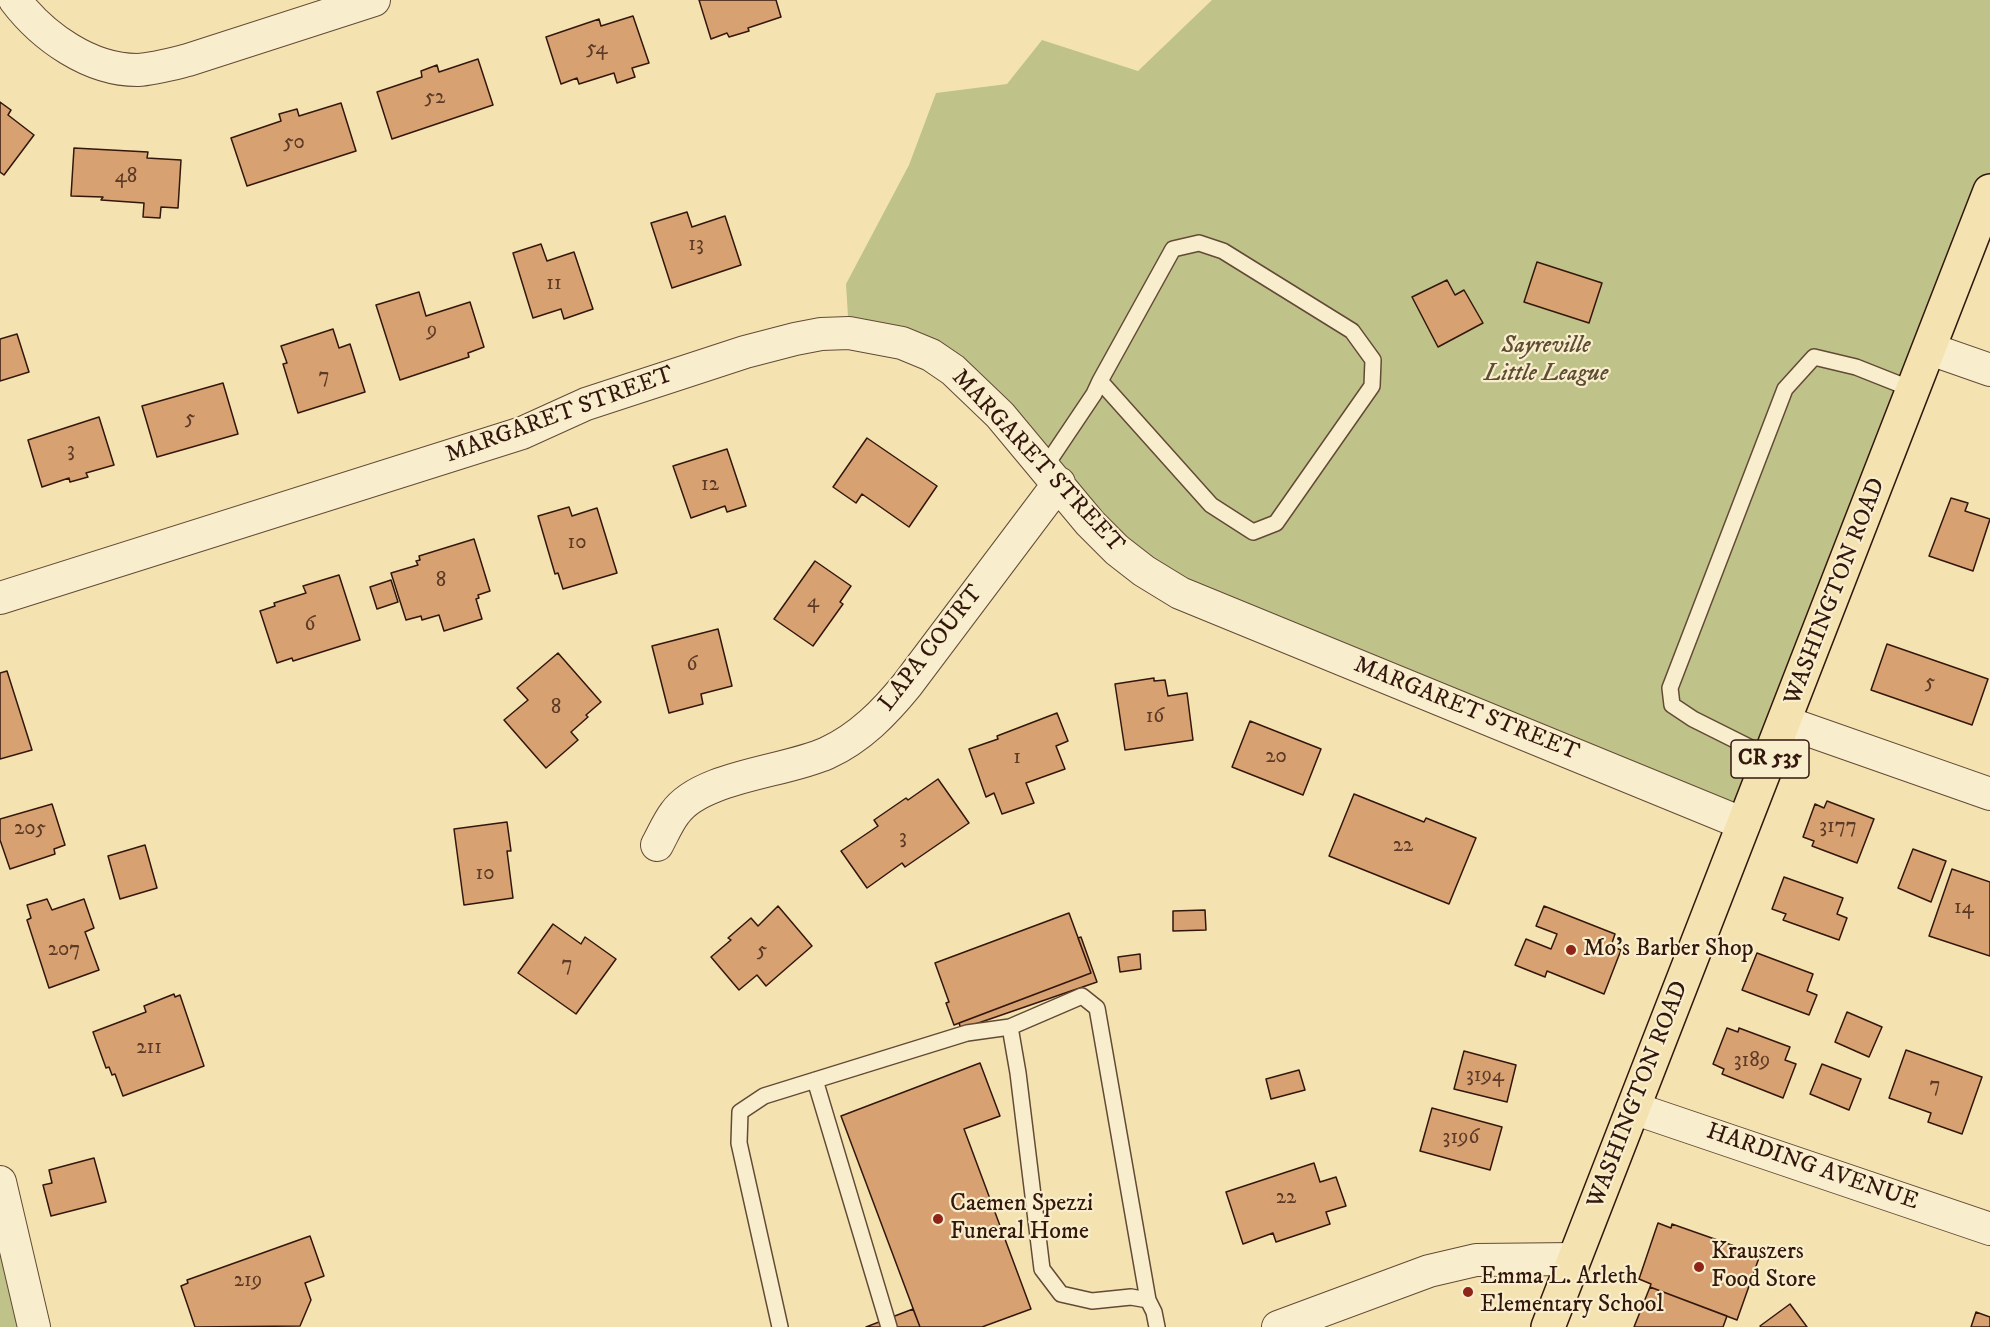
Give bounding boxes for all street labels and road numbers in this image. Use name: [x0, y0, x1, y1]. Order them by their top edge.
street label: MARGARET STREET: [442, 361, 678, 471]
street label: MARGARET STREET: [945, 364, 1129, 560]
street label: WASHINGTON ROAD: [1779, 474, 1893, 710]
street label: LAPA COURT: [874, 580, 990, 718]
street label: MARGARET STREET: [1349, 652, 1583, 768]
road number: CR 535: [1731, 740, 1809, 778]
street label: WASHINGTON ROAD: [1582, 977, 1696, 1213]
street label: HARDING AVENUE: [1702, 1118, 1922, 1218]

